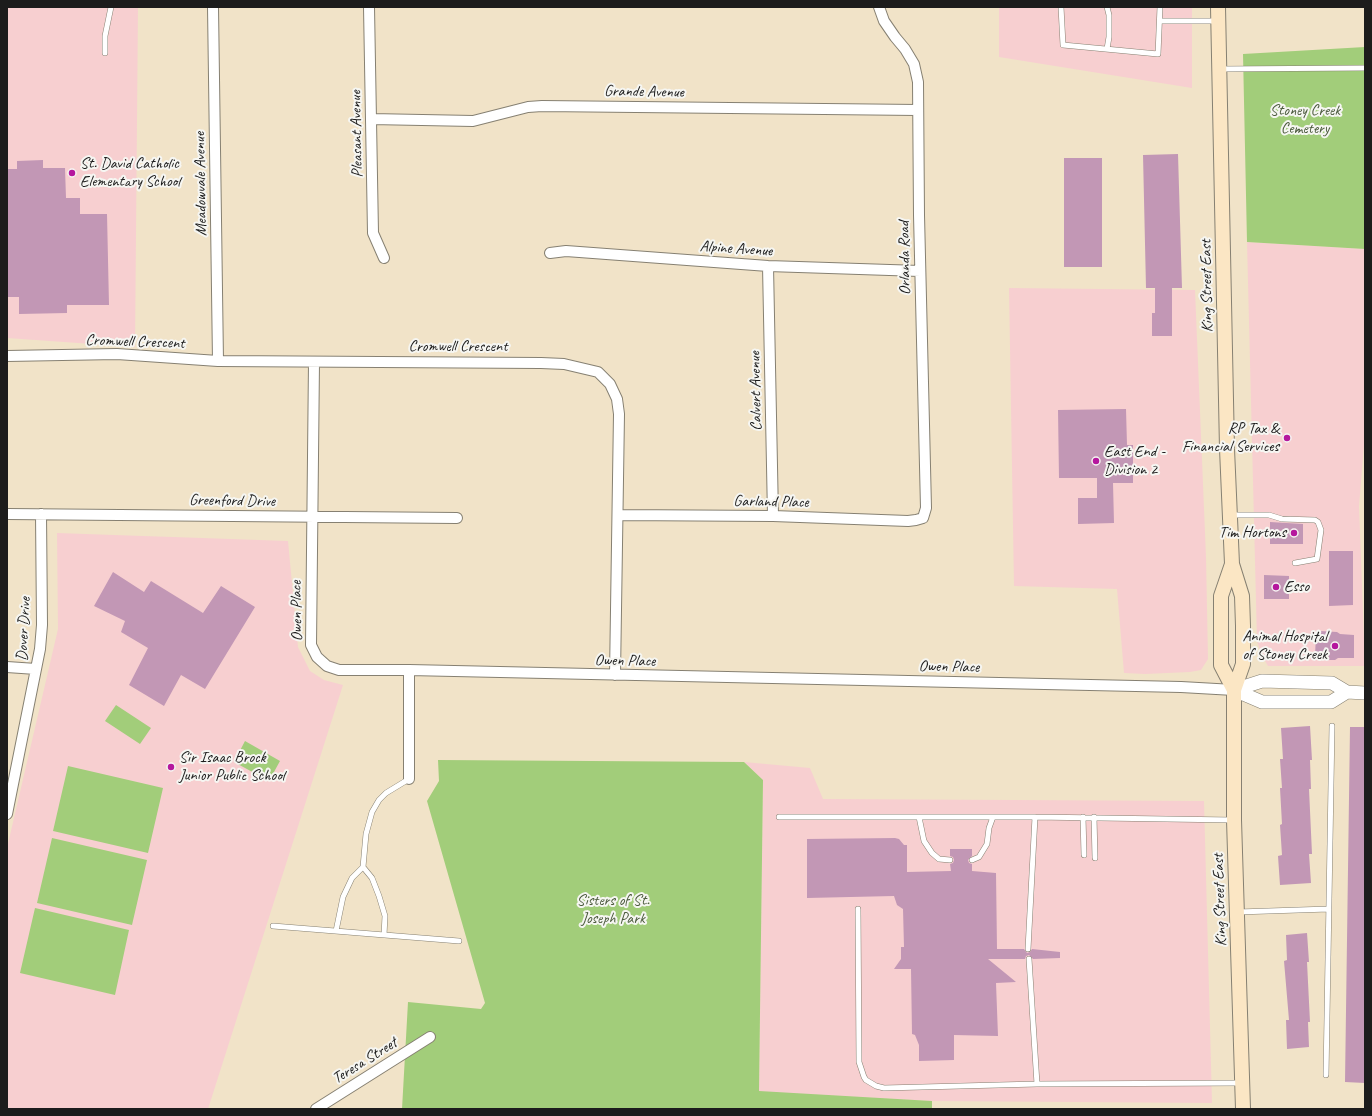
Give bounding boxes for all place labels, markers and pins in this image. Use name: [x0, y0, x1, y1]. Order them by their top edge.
place label: St. David Catholic Elementary School: [80, 154, 180, 192]
marker: St. David Catholic Elementary School: [67, 168, 77, 178]
place label: RP Tax & Financial Services: [1182, 419, 1279, 457]
marker: RP Tax & Financial Services: [1282, 433, 1292, 443]
place label: East End - Division 2: [1104, 442, 1165, 480]
marker: East End - Division 2: [1091, 456, 1101, 466]
place label: Tim Hortons: [1219, 523, 1286, 543]
marker: Tim Hortons: [1289, 528, 1299, 538]
place label: Esso: [1284, 577, 1309, 597]
marker: Esso: [1271, 582, 1281, 592]
place label: Animal Hospital of Stoney Creek: [1242, 627, 1327, 665]
marker: Animal Hospital of Stoney Creek: [1330, 641, 1340, 651]
place label: Sir Isaac Brock Junior Public School: [179, 748, 285, 786]
marker: Sir Isaac Brock Junior Public School: [166, 762, 176, 772]

